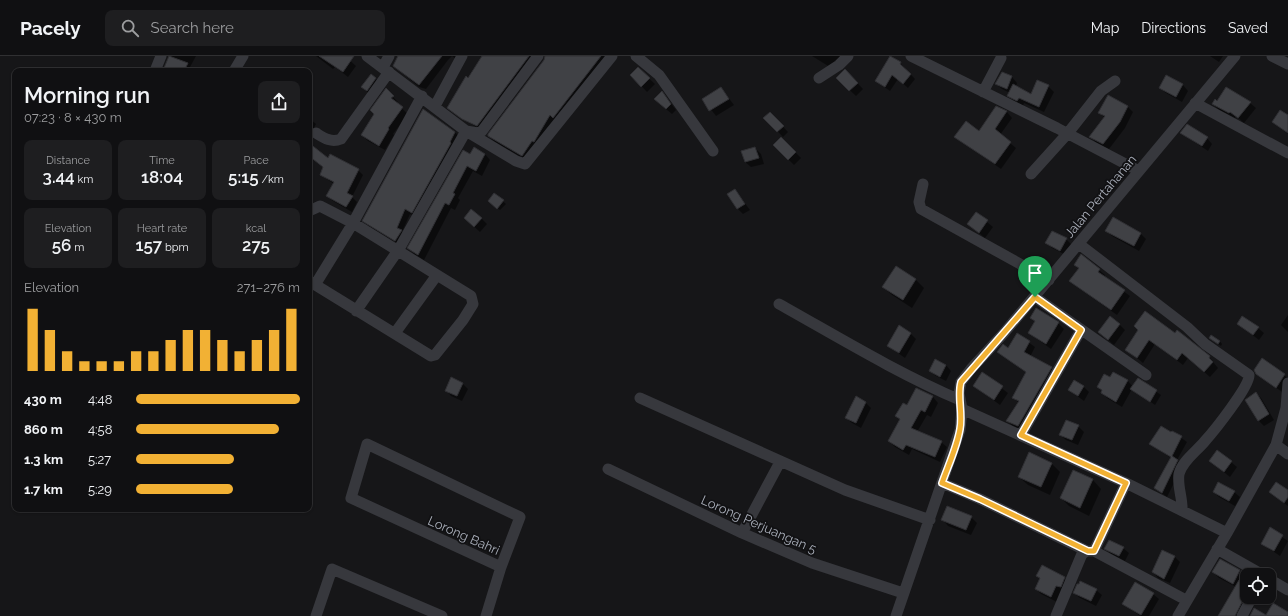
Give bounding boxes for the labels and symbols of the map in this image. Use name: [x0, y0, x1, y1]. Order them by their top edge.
street label: Jalan Pertahanan: [1061, 152, 1139, 241]
pin: [1018, 256, 1052, 297]
street label: Lorong Perjuangan 5: [699, 492, 819, 557]
street label: Lorong Bahri: [426, 513, 502, 558]

